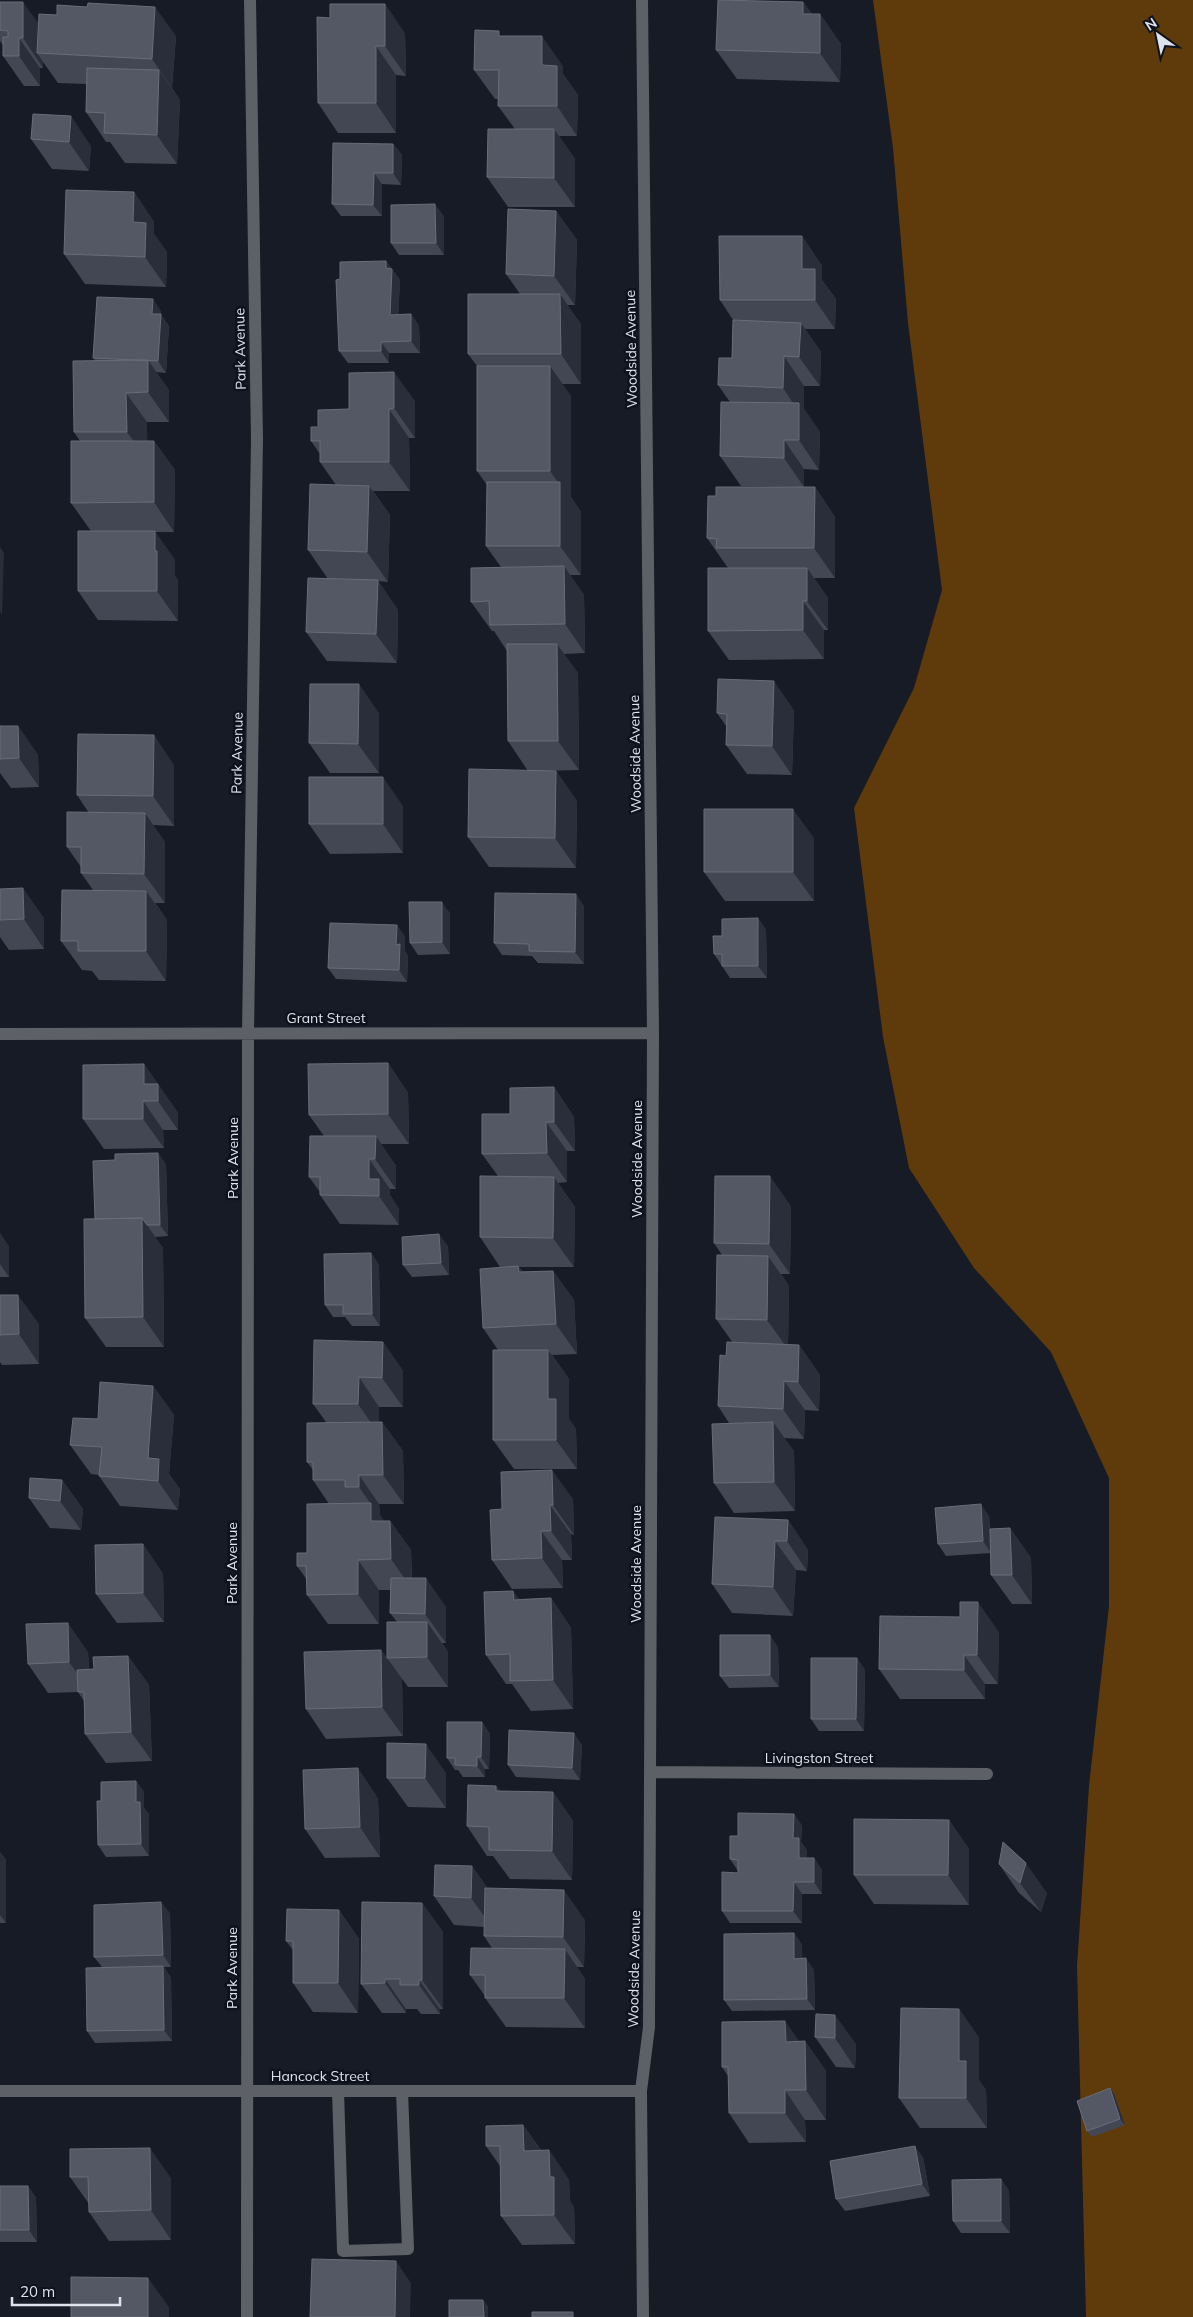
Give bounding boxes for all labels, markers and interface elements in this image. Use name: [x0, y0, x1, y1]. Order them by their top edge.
north arrow: [1133, 10, 1183, 60]
text: N: [1142, 14, 1160, 35]
street label: Woodside Avenue: [621, 290, 641, 408]
street label: Park Avenue: [230, 308, 250, 390]
street label: Woodside Avenue: [625, 695, 645, 813]
street label: Park Avenue: [227, 712, 247, 794]
street label: Grant Street: [286, 1009, 366, 1027]
street label: Woodside Avenue: [628, 1100, 646, 1218]
street label: Park Avenue: [224, 1117, 242, 1199]
street label: Woodside Avenue: [627, 1505, 645, 1623]
street label: Park Avenue: [223, 1522, 241, 1604]
street label: Livingston Street: [765, 1749, 873, 1767]
street label: Woodside Avenue: [624, 1910, 644, 2028]
street label: Park Avenue: [223, 1927, 241, 2009]
street label: Hancock Street: [271, 2067, 369, 2085]
scale bar: [12, 2274, 120, 2306]
text: 20 m: [20, 2282, 55, 2301]

